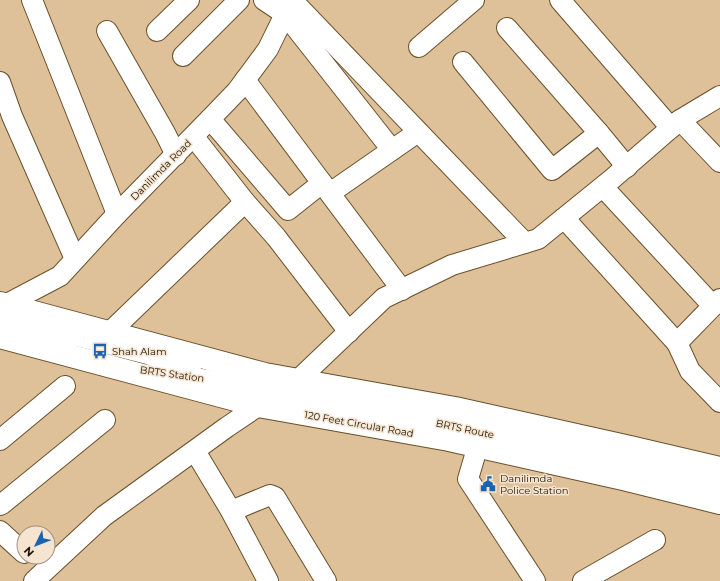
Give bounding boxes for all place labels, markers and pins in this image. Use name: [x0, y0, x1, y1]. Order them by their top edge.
bus stop icon: Shah Alam: [91, 342, 109, 360]
place label: Shah Alam: [112, 345, 167, 358]
place label: Danilimda Police Station: [500, 472, 569, 497]
public building icon: Danilimda Police Station: [479, 475, 497, 493]

